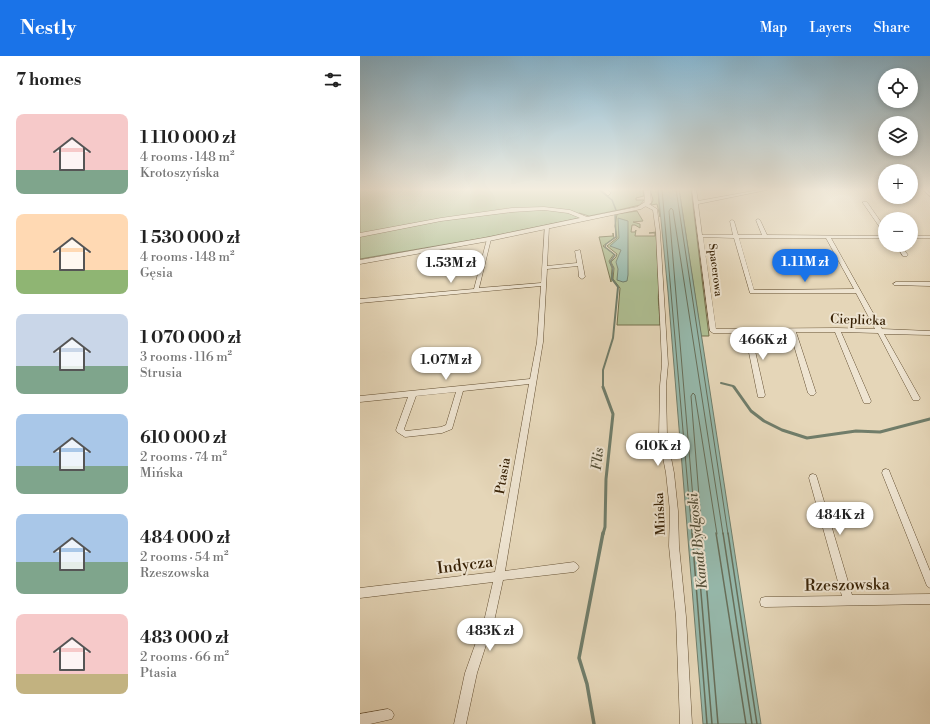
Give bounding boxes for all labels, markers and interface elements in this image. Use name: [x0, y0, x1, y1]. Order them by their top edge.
text: Nestly: [20, 16, 76, 40]
text: Map: [760, 19, 787, 37]
text: Layers: [809, 19, 852, 37]
text: Share: [874, 19, 910, 37]
map controls: [878, 68, 918, 252]
button: locate: [878, 68, 918, 108]
text: 7 homes: [16, 69, 81, 91]
icon: filters: [322, 69, 344, 91]
button: layers: [878, 116, 918, 156]
text: 1 110 000 zł: [140, 127, 236, 149]
icon: home: [48, 130, 96, 178]
text: 4 rooms · 148 m²: [140, 149, 234, 165]
button: +: [878, 164, 918, 204]
text: Krotoszyńska: [140, 165, 219, 181]
button: −: [878, 212, 918, 252]
text: 1 530 000 zł: [140, 227, 240, 249]
icon: home: [48, 230, 96, 278]
street label: Spacerowa: [705, 243, 725, 298]
text: 4 rooms · 148 m²: [140, 249, 234, 265]
pin: 1.11M zł: [764, 249, 846, 283]
pin: 1.53M zł: [410, 250, 492, 284]
text: 1.11M zł: [781, 254, 829, 270]
text: 1.53M zł: [426, 255, 476, 271]
text: Gęsia: [140, 265, 173, 281]
street label: Cieplicka: [830, 311, 887, 329]
text: 1 070 000 zł: [140, 327, 241, 349]
pin: 466K zł: [726, 327, 800, 361]
icon: home: [48, 330, 96, 378]
text: 466K zł: [739, 332, 787, 348]
pin: 1.07M zł: [405, 347, 487, 381]
text: 3 rooms · 116 m²: [140, 349, 232, 365]
text: 1.07M zł: [420, 352, 472, 368]
text: Strusia: [140, 365, 182, 381]
text: 610 000 zł: [140, 427, 226, 449]
icon: home: [48, 430, 96, 478]
pin: 610K zł: [621, 433, 695, 467]
text: 610K zł: [635, 438, 681, 454]
water label: Flis: [588, 447, 608, 471]
text: 2 rooms · 74 m²: [140, 449, 227, 465]
street label: Ptasia: [492, 456, 514, 496]
text: Mińska: [140, 465, 183, 481]
water label: Kanał Bydgoski: [684, 491, 712, 590]
street label: Mińska: [651, 492, 669, 536]
pin: 484K zł: [803, 502, 877, 536]
text: 484K zł: [816, 507, 865, 523]
text: 484 000 zł: [140, 527, 230, 549]
icon: home: [48, 530, 96, 578]
text: 2 rooms · 54 m²: [140, 549, 229, 565]
street label: Indycza: [436, 552, 495, 578]
text: Rzeszowska: [140, 565, 209, 581]
street label: Rzeszowska: [804, 574, 891, 596]
pin: 483K zł: [453, 618, 527, 652]
text: 483K zł: [466, 623, 514, 639]
text: 483 000 zł: [140, 627, 229, 649]
icon: home: [48, 630, 96, 678]
text: 2 rooms · 66 m²: [140, 649, 229, 665]
text: Ptasia: [140, 665, 177, 681]

